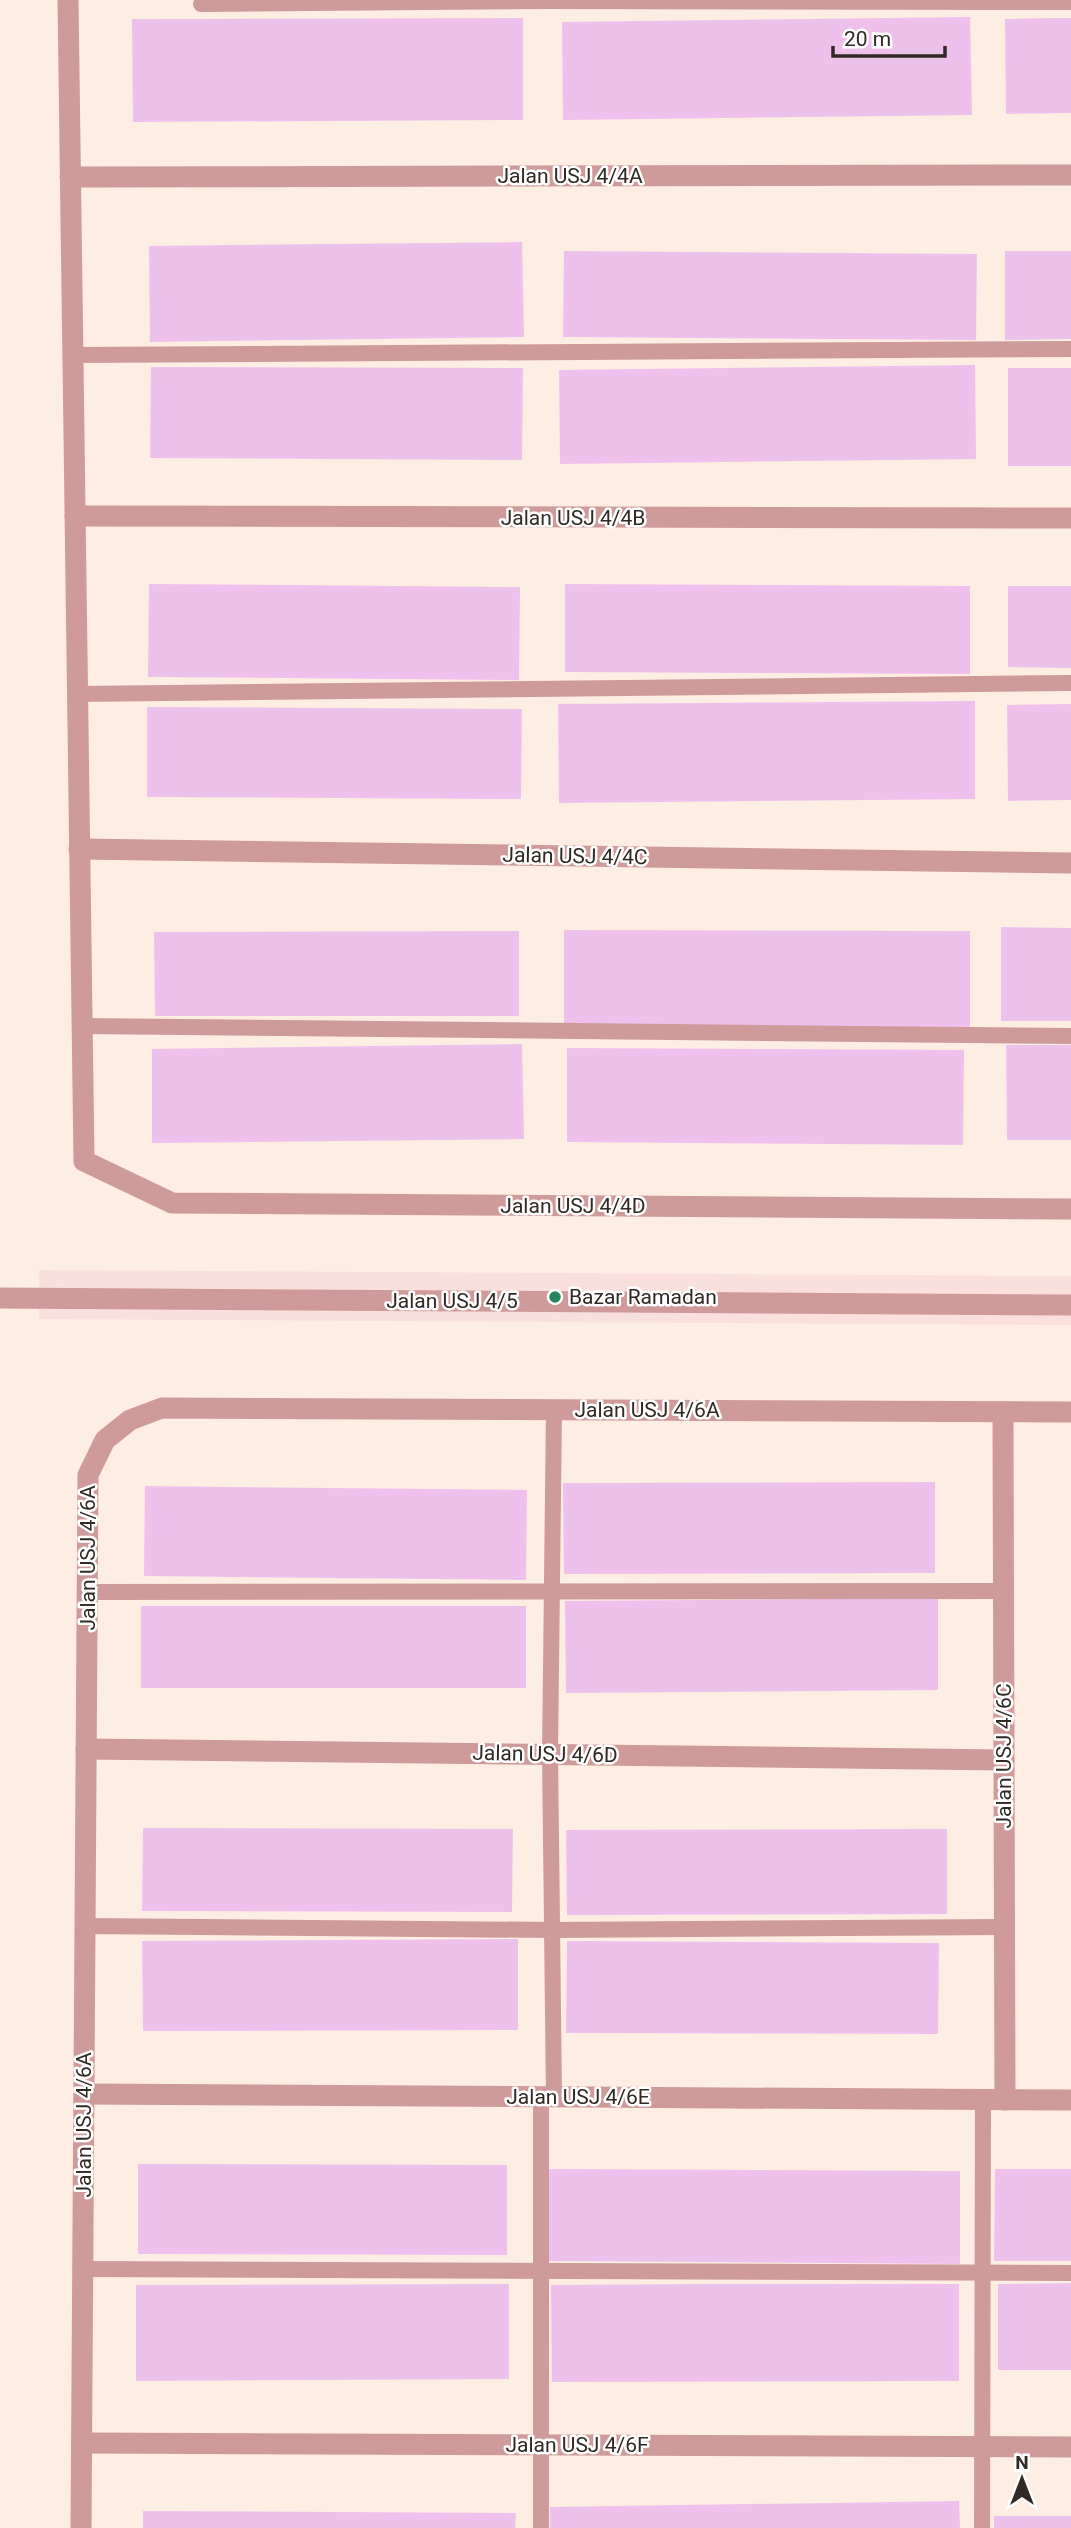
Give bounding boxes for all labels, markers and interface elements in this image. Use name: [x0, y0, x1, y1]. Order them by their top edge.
scale bar: [833, 14, 945, 58]
text: 20 m: [844, 27, 891, 51]
street label: Jalan USJ 4/4A: [497, 164, 643, 188]
street label: Jalan USJ 4/4B: [501, 506, 645, 530]
street label: Jalan USJ 4/4C: [502, 843, 648, 869]
street label: Jalan USJ 4/4D: [500, 1194, 646, 1218]
place label: Bazar Ramadan: [569, 1285, 717, 1309]
street label: Jalan USJ 4/5: [386, 1289, 518, 1313]
marker: Bazar Ramadan: [547, 1289, 563, 1305]
street label: Jalan USJ 4/6A: [574, 1398, 720, 1422]
street label: Jalan USJ 4/6A: [76, 1485, 100, 1631]
street label: Jalan USJ 4/6C: [992, 1683, 1016, 1829]
street label: Jalan USJ 4/6D: [472, 1741, 618, 1767]
street label: Jalan USJ 4/6A: [72, 2052, 96, 2198]
street label: Jalan USJ 4/6E: [506, 2085, 650, 2109]
street label: Jalan USJ 4/6F: [505, 2433, 649, 2457]
north arrow: [987, 2444, 1057, 2514]
text: N: [1015, 2451, 1029, 2474]

